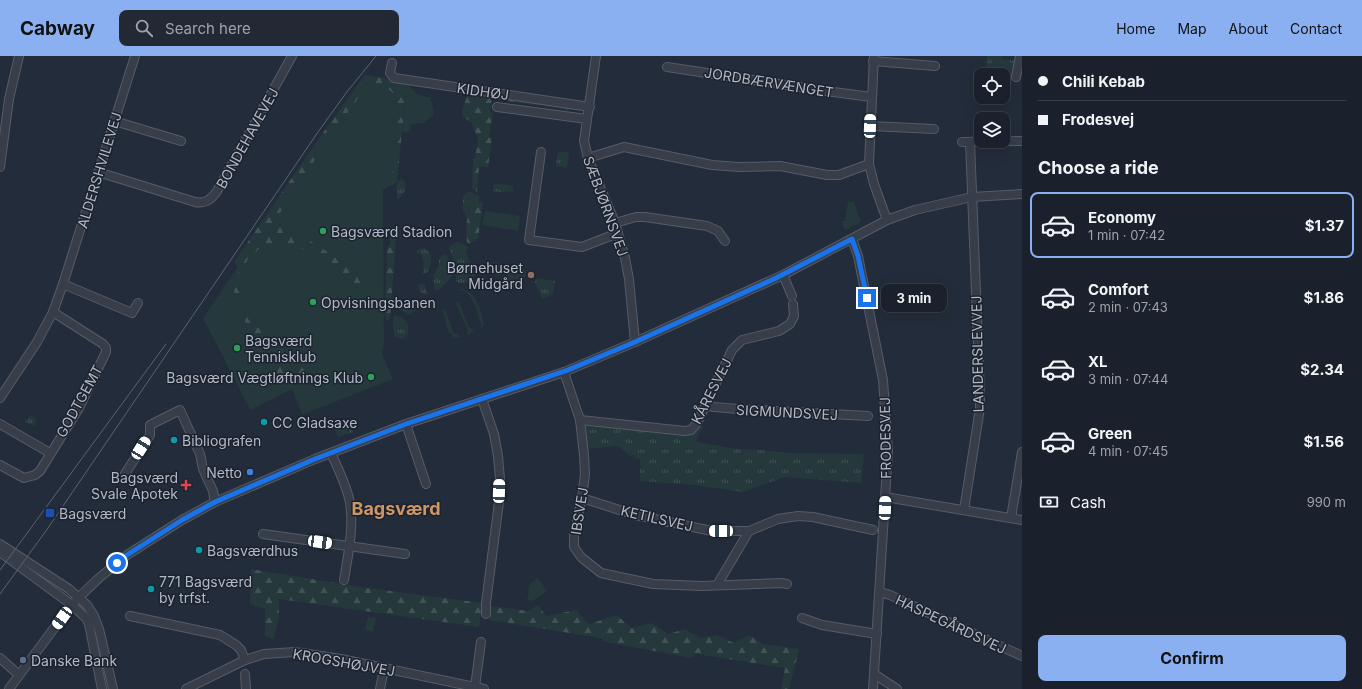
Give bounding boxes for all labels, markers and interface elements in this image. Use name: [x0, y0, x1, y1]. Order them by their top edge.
search box: [119, 10, 399, 46]
text: Cabway: [20, 17, 95, 40]
icon: search: [133, 17, 155, 39]
text: Search here: [165, 19, 251, 38]
text: Home: [1116, 20, 1155, 37]
text: Map: [1177, 20, 1207, 37]
text: About: [1229, 20, 1268, 37]
text: Contact: [1290, 20, 1342, 37]
street label: JORDBÆRVÆNGET: [703, 63, 835, 101]
map controls: [974, 68, 1010, 148]
button: locate: [974, 68, 1010, 104]
text: Chili Kebab: [1062, 72, 1145, 91]
street label: KIDHØJ: [456, 79, 510, 103]
street label: BONDEHAVEVEJ: [212, 85, 282, 191]
street label: ALDERSHVILEVEJ: [73, 110, 125, 230]
text: Frodesvej: [1062, 110, 1134, 129]
button: layers: [974, 112, 1010, 148]
car: [864, 114, 876, 138]
street label: SÆBJØRNSVEJ: [580, 154, 632, 258]
text: Choose a ride: [1038, 157, 1159, 178]
icon: car: [1040, 207, 1076, 243]
text: Economy: [1088, 208, 1156, 227]
text: $1.37: [1305, 216, 1344, 235]
place label: Bagsværd Stadion: [331, 223, 452, 240]
marker: Bagsværd Stadion: [318, 226, 328, 236]
text: 1 min · 07:42: [1088, 227, 1165, 243]
place label: Børnehuset Midgård: [447, 259, 523, 292]
marker: Børnehuset Midgård: [526, 270, 536, 280]
icon: car: [1040, 279, 1076, 315]
text: Comfort: [1088, 280, 1149, 299]
callout: 3 min: [881, 284, 947, 312]
text: $1.86: [1304, 288, 1344, 307]
route end: [858, 289, 876, 307]
text: 3 min: [897, 290, 931, 306]
place label: Opvisningsbanen: [321, 294, 436, 311]
street label: LANDERSLEVVEJ: [967, 295, 987, 413]
marker: Opvisningsbanen: [308, 297, 318, 307]
text: 2 min · 07:43: [1088, 299, 1168, 315]
place label: Bagsværd Tennisklub: [245, 332, 316, 365]
marker: Bagsværd Tennisklub: [232, 343, 242, 353]
icon: car: [1040, 351, 1076, 387]
text: XL: [1088, 352, 1108, 371]
street label: KÅRESVEJ: [686, 355, 735, 427]
text: $2.34: [1300, 360, 1344, 379]
street label: GODTGEMT: [52, 362, 106, 440]
place label: Bagsværd Vægtløftnings Klub: [166, 369, 363, 386]
text: 3 min · 07:44: [1088, 371, 1168, 387]
marker: Bagsværd Vægtløftnings Klub: [366, 372, 376, 382]
street label: FRODESVEJ: [876, 397, 894, 479]
street label: SIGMUNDSVEJ: [736, 401, 838, 423]
place label: CC Gladsaxe: [272, 414, 357, 431]
marker: CC Gladsaxe: [259, 417, 269, 427]
icon: car: [1040, 423, 1076, 459]
text: Green: [1088, 424, 1132, 443]
place label: Bibliografen: [182, 432, 261, 449]
text: $1.56: [1303, 432, 1344, 451]
car: [130, 435, 152, 461]
marker: Bibliografen: [169, 435, 179, 445]
text: 4 min · 07:45: [1088, 443, 1168, 459]
place label: Netto: [206, 464, 242, 481]
marker: Netto: [245, 467, 255, 477]
place label: Bagsværd Svale Apotek: [91, 469, 178, 502]
car: [493, 479, 505, 503]
marker: Bagsværd Svale Apotek: [181, 480, 191, 490]
street label: IBSVEJ: [567, 486, 591, 536]
icon: cash: [1038, 491, 1060, 513]
text: Cash: [1070, 493, 1106, 512]
text: 990 m: [1307, 494, 1346, 510]
car: [879, 496, 891, 520]
district label: Bagsværd: [351, 498, 441, 519]
street label: KETILSVEJ: [619, 501, 695, 535]
place label: Bagsværd: [59, 505, 126, 522]
marker: Bagsværd: [44, 507, 56, 519]
car: [709, 525, 733, 537]
car: [307, 534, 333, 550]
place label: Bagsværdhus: [207, 542, 298, 559]
marker: Bagsværdhus: [194, 545, 204, 555]
route start: [108, 554, 126, 572]
place label: 771 Bagsværd by trfst.: [159, 573, 252, 606]
marker: 771 Bagsværd by trfst.: [146, 584, 156, 594]
street label: HASPEGÅRDSVEJ: [893, 590, 1010, 657]
car: [50, 605, 74, 631]
button: Confirm: [1038, 635, 1346, 681]
street label: KROGSHØJVEJ: [291, 645, 397, 679]
place label: Danske Bank: [31, 652, 117, 669]
marker: Danske Bank: [18, 655, 28, 665]

